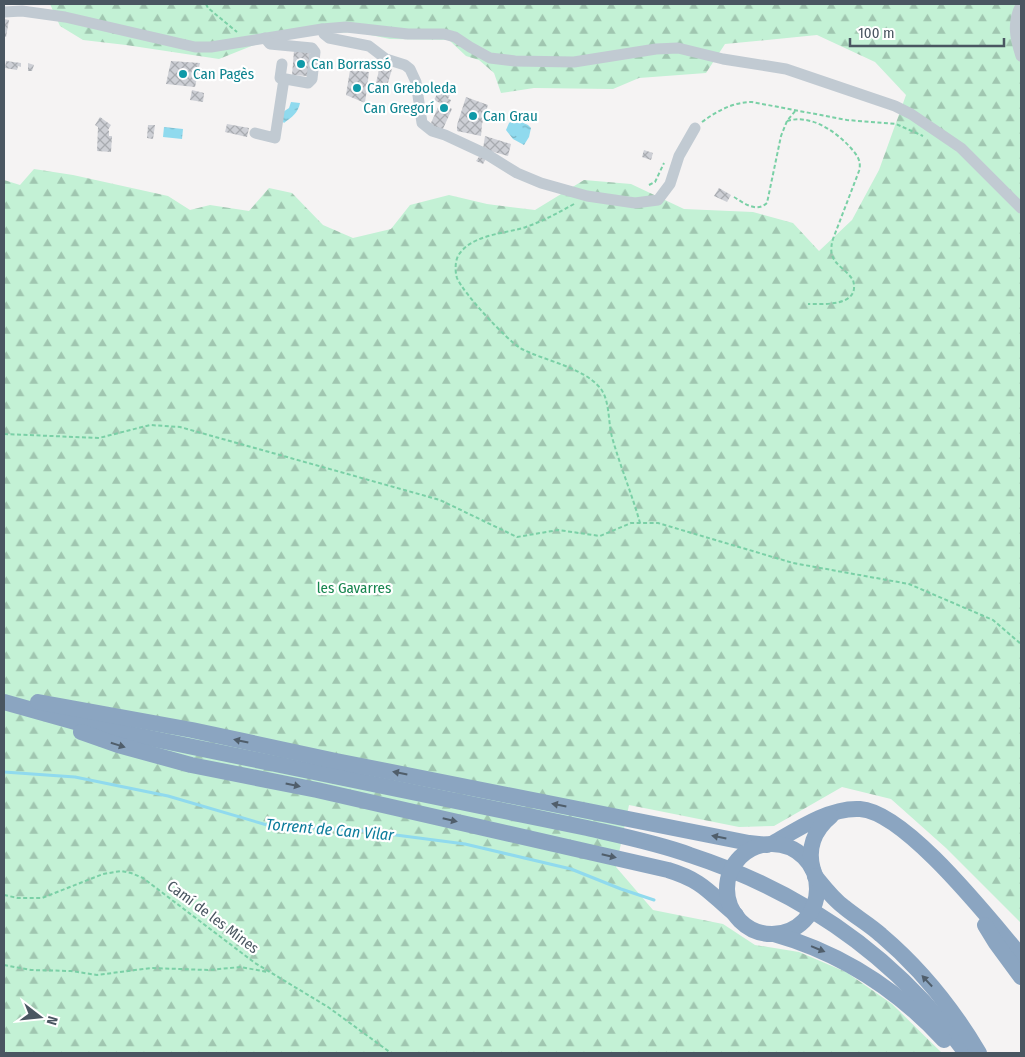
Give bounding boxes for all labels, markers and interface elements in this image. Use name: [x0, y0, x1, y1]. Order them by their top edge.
scale bar: [850, 15, 1004, 47]
text: 100 m: [858, 24, 895, 42]
place label: Can Borrassó: [311, 55, 391, 73]
marker: Can Borrassó: [295, 58, 307, 70]
place label: Can Pagès: [193, 65, 254, 83]
marker: Can Pagès: [177, 68, 189, 80]
place label: Can Greboleda: [367, 79, 457, 97]
marker: Can Greboleda: [351, 82, 363, 94]
place label: Can Gregorí: [363, 99, 434, 117]
marker: Can Gregorí: [438, 102, 450, 114]
place label: Can Grau: [483, 107, 538, 125]
marker: Can Grau: [467, 110, 479, 122]
park label: les Gavarres: [317, 579, 391, 597]
one-way arrow: [232, 736, 248, 744]
one-way arrow: [111, 741, 126, 749]
one-way arrow: [391, 769, 407, 777]
one-way arrow: [286, 781, 301, 789]
one-way arrow: [552, 801, 567, 809]
water label: Torrent de Can Vilar: [265, 814, 395, 845]
one-way arrow: [443, 816, 458, 824]
one-way arrow: [710, 832, 726, 840]
one-way arrow: [601, 852, 616, 860]
street label: Camí de les Mines: [164, 877, 262, 957]
one-way arrow: [811, 945, 826, 953]
one-way arrow: [921, 975, 933, 987]
north arrow: [15, 992, 65, 1042]
text: N: [43, 1014, 61, 1027]

